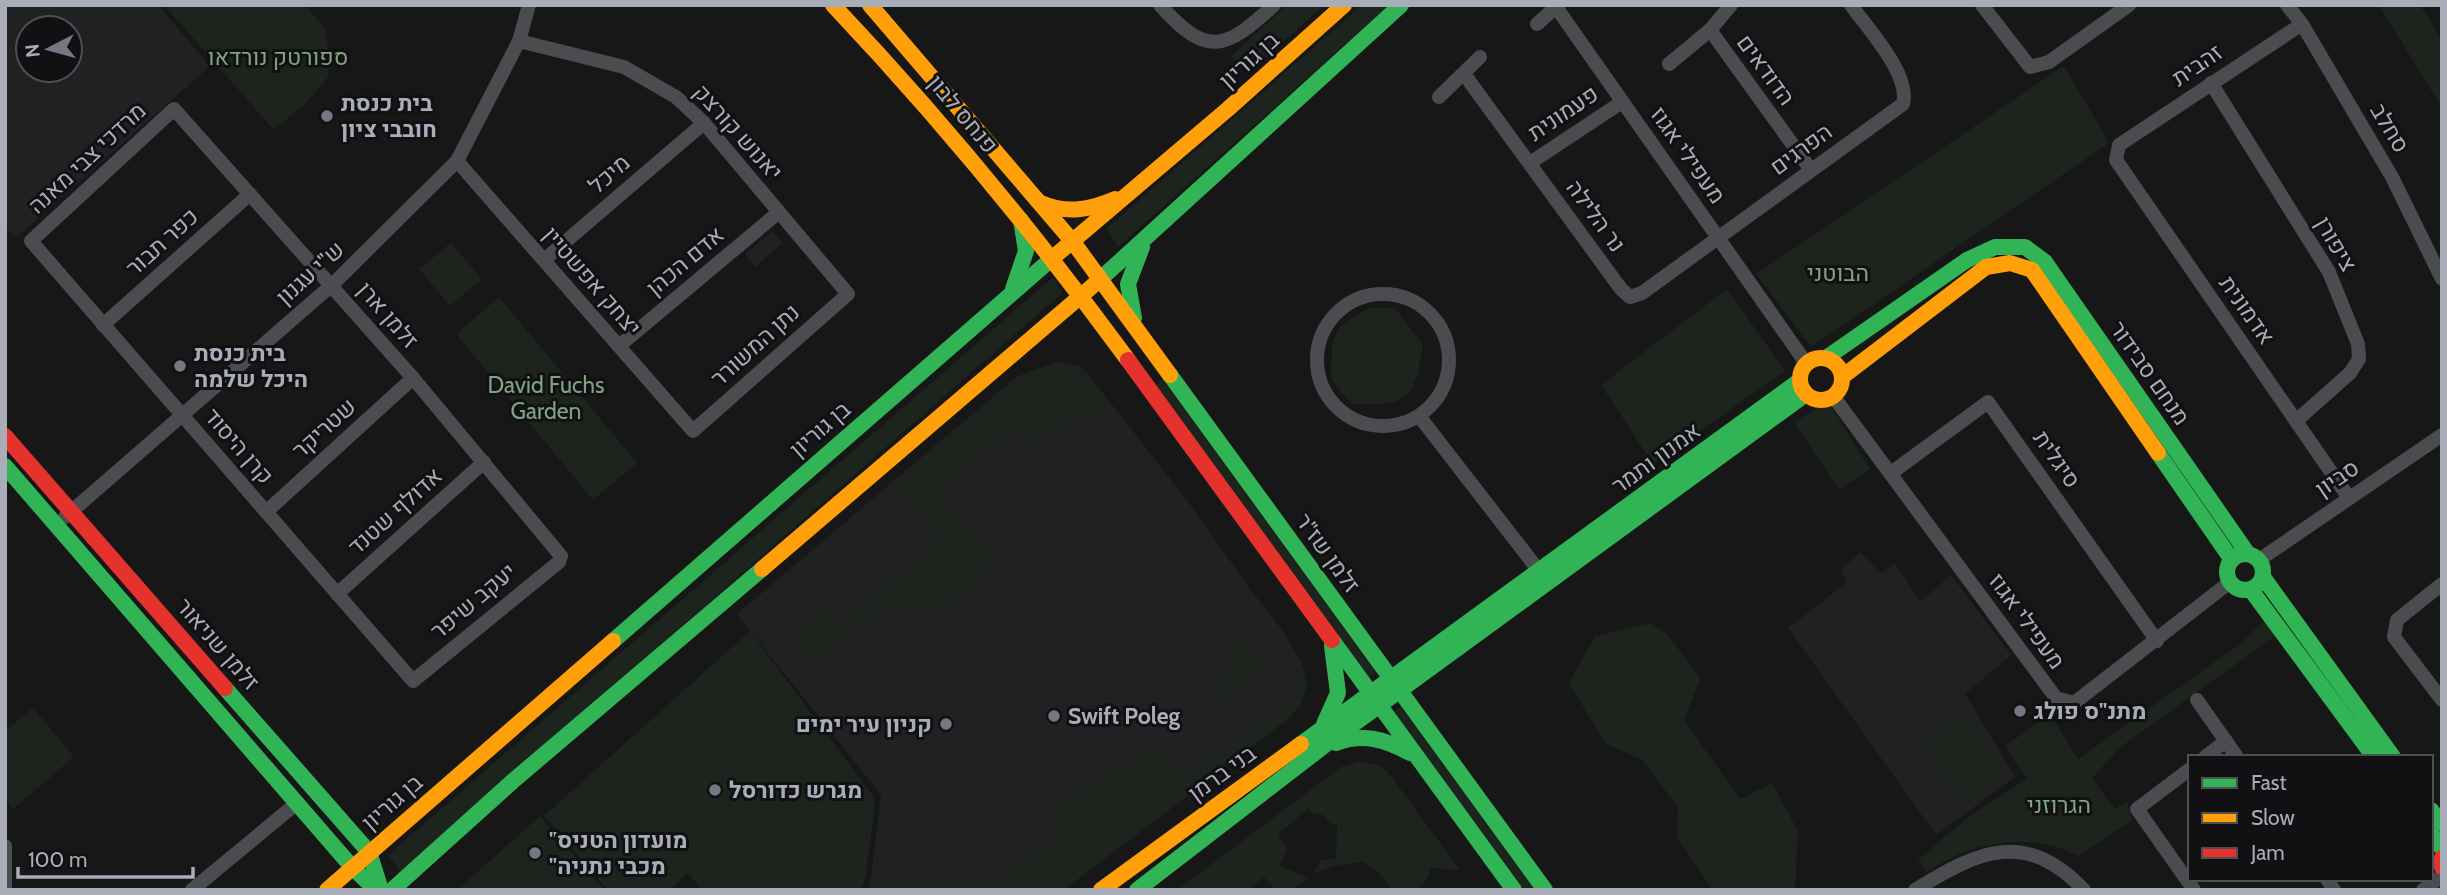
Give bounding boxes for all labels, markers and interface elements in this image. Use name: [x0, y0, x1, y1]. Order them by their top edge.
north arrow: [14, 14, 84, 84]
street label: בן גוריון: [1213, 26, 1285, 94]
street label: הדודאים: [1731, 29, 1801, 111]
street label: זהבית: [2166, 38, 2228, 92]
text: N: [20, 43, 45, 59]
park label: ספורטק נורדאו: [208, 43, 348, 71]
street label: פנחס לבון: [922, 69, 1004, 159]
street label: יאנוש קורצק: [688, 78, 788, 186]
street label: פעמונית: [1523, 79, 1603, 147]
place label: בית כנסת חובבי ציון: [341, 89, 437, 143]
street label: מרדכי צבי מאנה: [22, 96, 152, 220]
street label: סחלב: [2364, 98, 2416, 158]
street label: מעפילי אגוז: [1644, 101, 1732, 209]
marker: בית כנסת חובבי ציון: [319, 108, 335, 124]
street label: הפרגים: [1765, 117, 1837, 181]
street label: מיכל: [583, 148, 635, 200]
street label: נר הלילה: [1560, 174, 1632, 258]
street label: כפר תבור: [120, 202, 204, 282]
street label: ציפורן: [2309, 212, 2363, 276]
street label: יצחק אפשטיין: [537, 221, 647, 341]
street label: אדם הכהן: [641, 221, 729, 301]
street label: ש"י עגנון: [270, 235, 350, 311]
park label: הבוטני: [1807, 259, 1869, 287]
street label: אדמונית: [2213, 270, 2281, 350]
street label: זלמן ארן: [352, 276, 424, 354]
street label: נתן המשורר: [705, 298, 805, 392]
street label: מנחם סבידור: [2104, 316, 2196, 430]
place label: בית כנסת היכל שלמה: [194, 339, 308, 393]
marker: בית כנסת היכל שלמה: [172, 358, 188, 374]
park label: David Fuchs Garden: [488, 371, 604, 425]
street label: שטריקר: [286, 392, 362, 464]
street label: בן גוריון: [784, 395, 856, 463]
street label: קרן היסוד: [198, 402, 280, 490]
street label: אמנון ותמר: [1606, 416, 1706, 500]
street label: סיגלית: [2027, 425, 2087, 493]
street label: סביון: [2310, 453, 2364, 503]
street label: אדולף שטנד: [342, 461, 448, 561]
street label: זלמן שז"ר: [1290, 508, 1366, 598]
street label: יעקב שיפר: [425, 557, 521, 645]
street label: מעפילי אגוז: [1983, 568, 2071, 674]
street label: זלמן שניאור: [170, 592, 266, 696]
place label: מתנ"ס פולג: [2034, 697, 2146, 725]
place label: Swift Poleg: [1068, 702, 1181, 730]
marker: מתנ"ס פולג: [2012, 703, 2028, 719]
marker: Swift Poleg: [1046, 708, 1062, 724]
place label: קניון עיר ימים: [796, 710, 932, 738]
marker: קניון עיר ימים: [938, 716, 954, 732]
street label: בני ברמן: [1183, 739, 1261, 807]
legend: [2188, 755, 2433, 881]
street label: בן גוריון: [356, 768, 428, 836]
text: Fast: [2251, 770, 2287, 795]
place label: מגרש כדורסל: [729, 776, 862, 804]
marker: מגרש כדורסל: [707, 782, 723, 798]
park label: הגרוזני: [2027, 791, 2091, 819]
text: Slow: [2251, 805, 2295, 830]
place label: "מועדון הטניס "מכבי נתניה: [549, 826, 687, 880]
scale bar: [18, 836, 192, 880]
text: Jam: [2250, 840, 2285, 865]
marker: "מועדון הטניס "מכבי נתניה: [527, 845, 543, 861]
text: 100 m: [28, 847, 87, 872]

